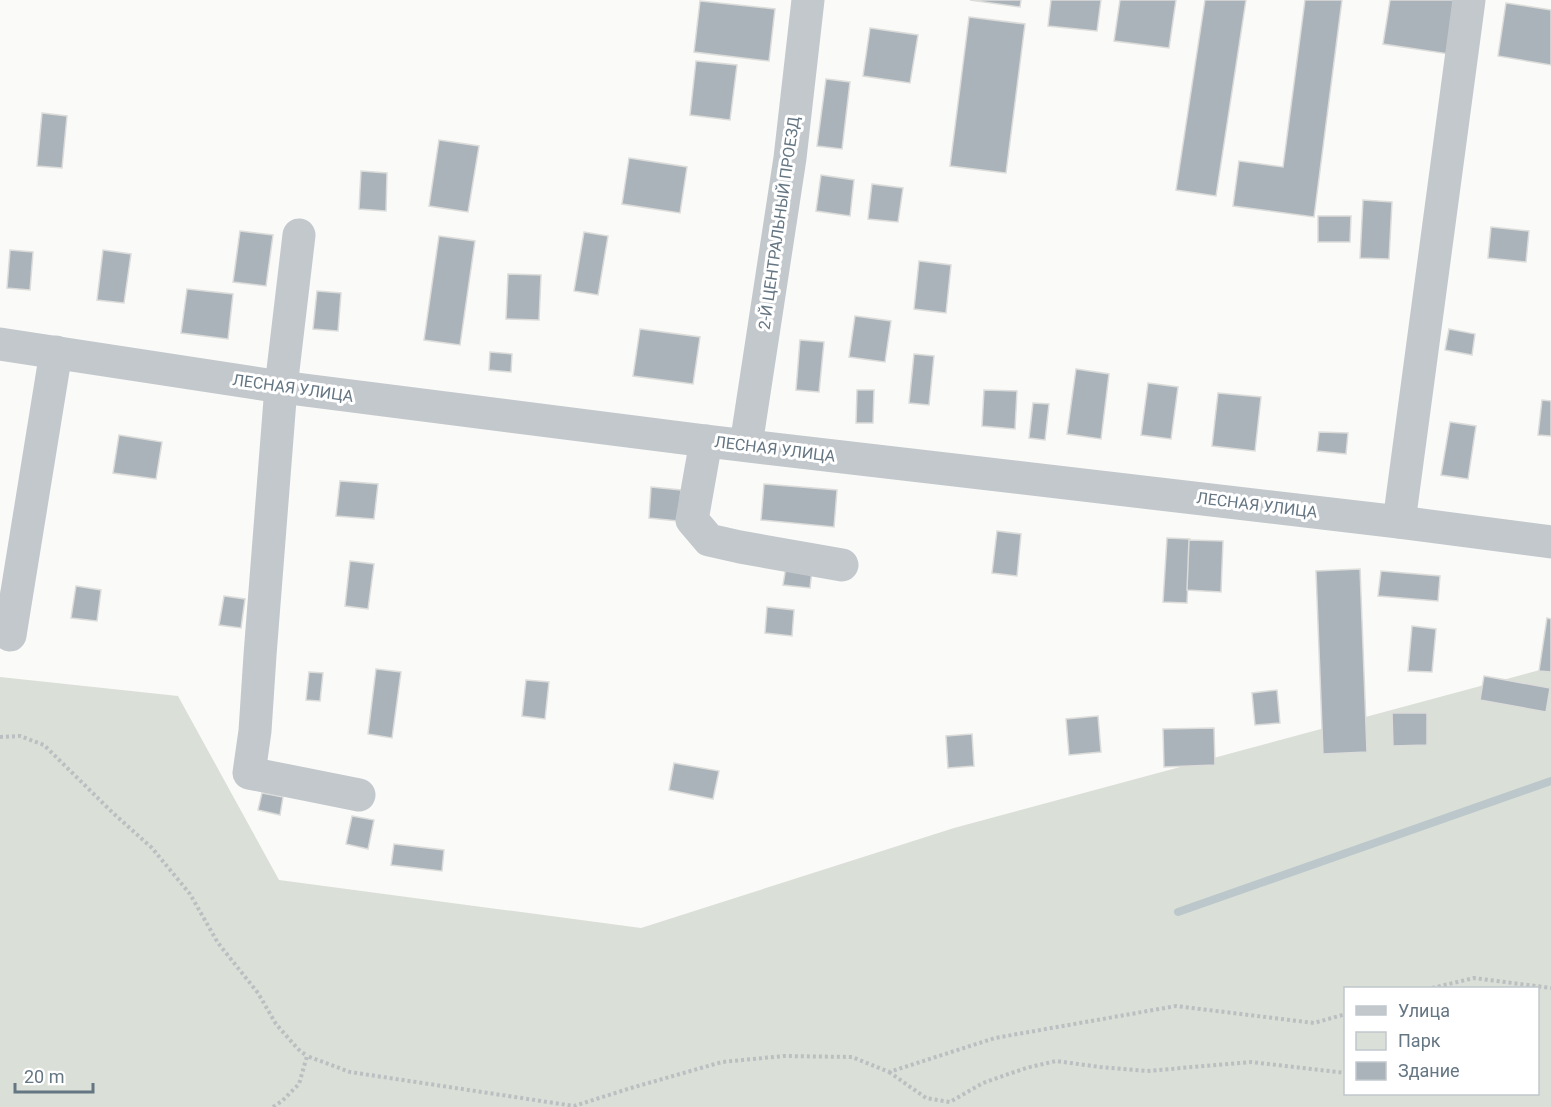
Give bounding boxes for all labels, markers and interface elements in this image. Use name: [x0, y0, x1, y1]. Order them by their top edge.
street label: 2-Й ЦЕНТРАЛЬНЫЙ ПРОЕЗД: [755, 115, 803, 331]
street label: ЛЕСНАЯ УЛИЦА: [231, 370, 355, 406]
street label: ЛЕСНАЯ УЛИЦА: [713, 432, 837, 466]
street label: ЛЕСНАЯ УЛИЦА: [1195, 488, 1319, 522]
legend: [1344, 987, 1539, 1095]
text: Улица: [1398, 1000, 1450, 1021]
text: Парк: [1398, 1030, 1441, 1051]
scale bar: [15, 1056, 93, 1094]
text: Здание: [1398, 1060, 1460, 1081]
text: 20 m: [24, 1066, 64, 1087]

